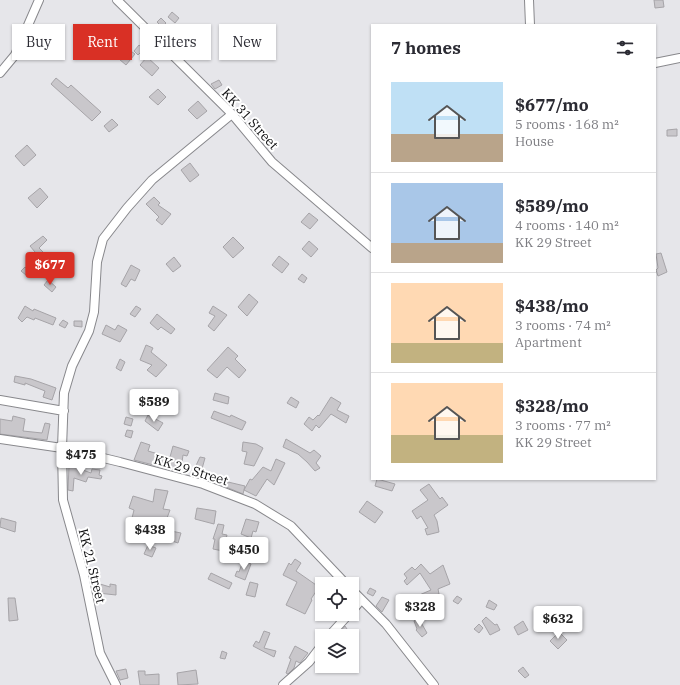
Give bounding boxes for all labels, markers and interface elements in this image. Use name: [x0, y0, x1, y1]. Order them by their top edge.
chip: Buy: [12, 24, 65, 60]
chip: Rent: [73, 24, 132, 60]
chip: Filters: [140, 24, 211, 60]
chip: New: [219, 24, 276, 60]
text: 7 homes: [391, 37, 461, 59]
icon: filters: [614, 37, 636, 59]
street label: KK 31 Street: [218, 85, 282, 153]
text: $677/mo: [515, 94, 589, 116]
icon: home: [423, 98, 471, 146]
text: 5 rooms · 168 m²: [515, 116, 619, 133]
text: House: [515, 133, 554, 150]
text: $589/mo: [515, 195, 589, 217]
icon: home: [423, 199, 471, 247]
text: 4 rooms · 140 m²: [515, 217, 619, 234]
text: KK 29 Street: [515, 234, 592, 251]
pin: $677: [26, 252, 74, 286]
text: $677: [34, 256, 66, 273]
text: $438/mo: [515, 295, 589, 317]
icon: home: [423, 299, 471, 347]
text: 3 rooms · 74 m²: [515, 317, 611, 334]
text: Apartment: [515, 334, 582, 351]
pin: $589: [130, 389, 178, 423]
text: $589: [138, 393, 170, 410]
text: $328/mo: [515, 395, 589, 417]
icon: home: [423, 399, 471, 447]
text: 3 rooms · 77 m²: [515, 417, 611, 434]
text: KK 29 Street: [515, 434, 592, 451]
pin: $475: [57, 442, 105, 476]
text: $475: [65, 446, 97, 463]
street label: KK 29 Street: [152, 451, 230, 489]
pin: $438: [126, 517, 174, 551]
text: $438: [134, 521, 166, 538]
street label: KK 21 Street: [74, 527, 110, 606]
pin: $450: [220, 537, 268, 571]
text: $450: [228, 541, 260, 558]
map controls: [315, 577, 359, 673]
button: locate: [315, 577, 359, 621]
pin: $328: [396, 594, 444, 628]
text: $328: [404, 598, 436, 615]
pin: $632: [534, 606, 582, 640]
text: $632: [542, 610, 574, 627]
button: layers: [315, 629, 359, 673]

